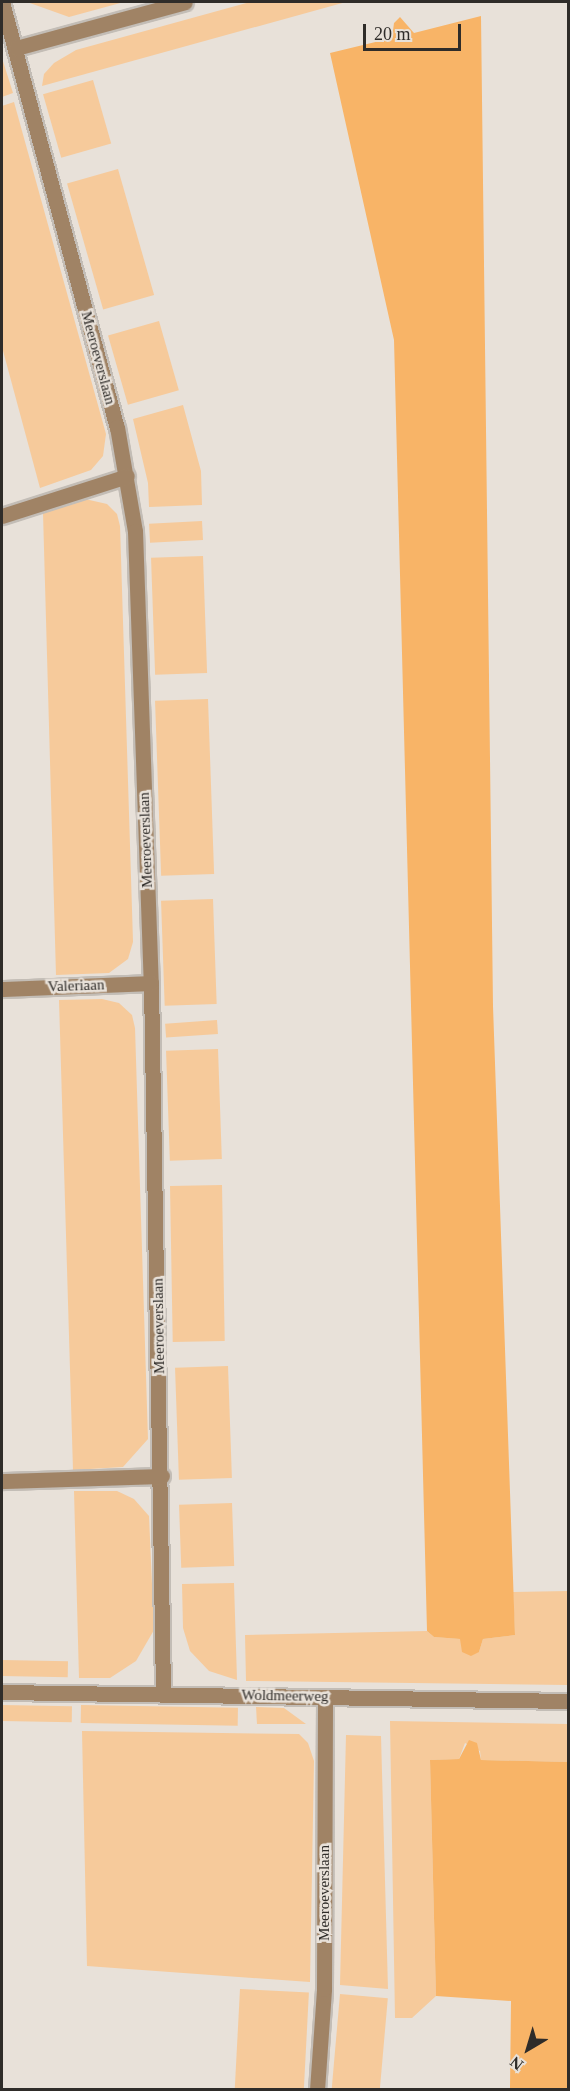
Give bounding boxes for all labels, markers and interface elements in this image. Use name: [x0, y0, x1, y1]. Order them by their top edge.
scale bar: [366, 12, 464, 50]
text: 20 m: [374, 24, 411, 44]
street label: Meeroeverslaan: [77, 309, 119, 407]
street label: Meeroeverslaan: [135, 792, 157, 888]
street label: Valeriaan: [47, 976, 105, 996]
street label: Meeroeverslaan: [149, 1278, 169, 1374]
street label: Woldmeerweg: [241, 1686, 329, 1706]
street label: Meeroeverslaan: [316, 1845, 334, 1941]
north arrow: [498, 2019, 558, 2079]
text: N: [507, 2053, 526, 2074]

